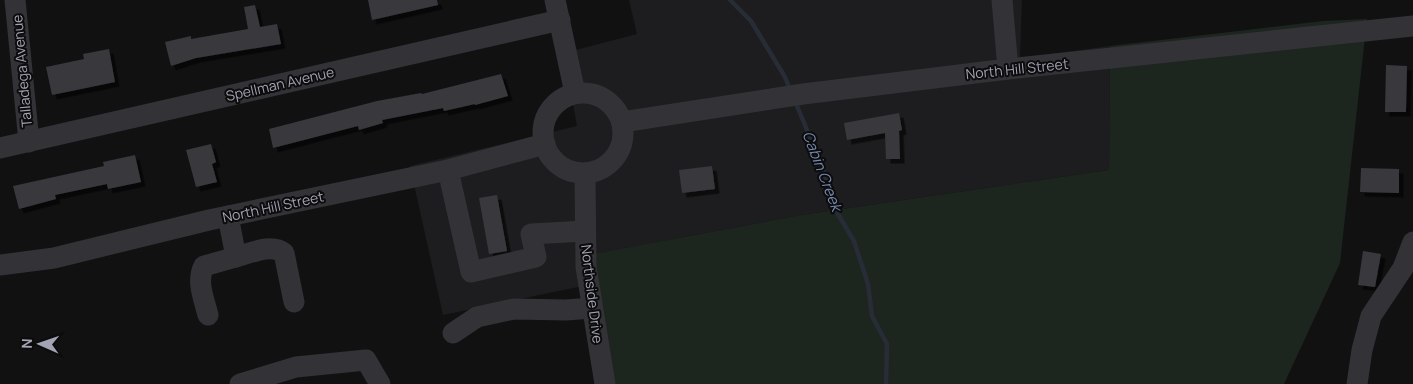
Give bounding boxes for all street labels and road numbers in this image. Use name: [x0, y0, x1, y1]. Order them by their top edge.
street label: Talladega Avenue: [7, 14, 36, 128]
street label: North Hill Street: [965, 54, 1070, 83]
street label: Spellman Avenue: [224, 62, 336, 105]
street label: North Hill Street: [221, 186, 326, 227]
street label: Northside Drive: [577, 243, 608, 344]

